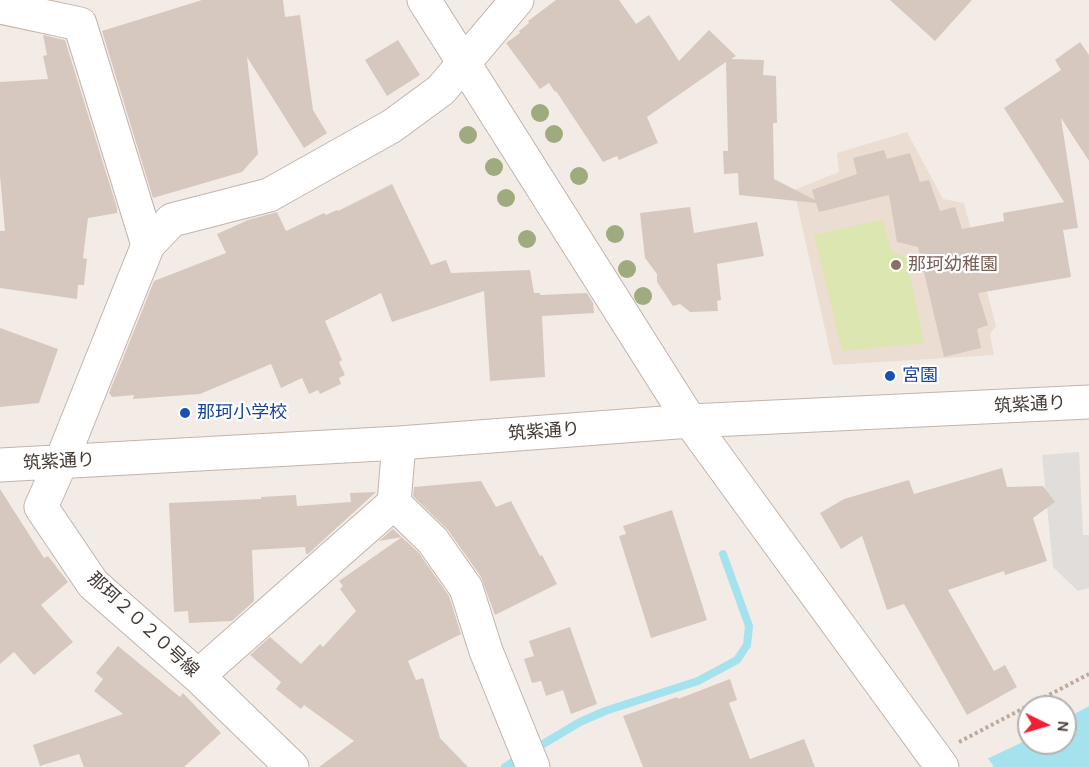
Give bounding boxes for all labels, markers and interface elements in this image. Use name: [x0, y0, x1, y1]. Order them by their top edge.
place label: 那珂幼稚園: [908, 254, 998, 276]
marker: 那珂幼稚園: [889, 258, 903, 272]
place label: 宮園: [902, 365, 938, 387]
marker: 宮園: [883, 369, 897, 383]
street label: 筑紫通り: [993, 392, 1067, 418]
place label: 那珂小学校: [197, 402, 287, 424]
marker: 那珂小学校: [178, 406, 192, 420]
street label: 筑紫通り: [507, 419, 581, 445]
street label: 筑紫通り: [22, 449, 96, 475]
street label: 那珂２０２０号線: [83, 568, 203, 682]
north arrow: [1017, 695, 1077, 755]
text: N: [1053, 720, 1073, 733]

